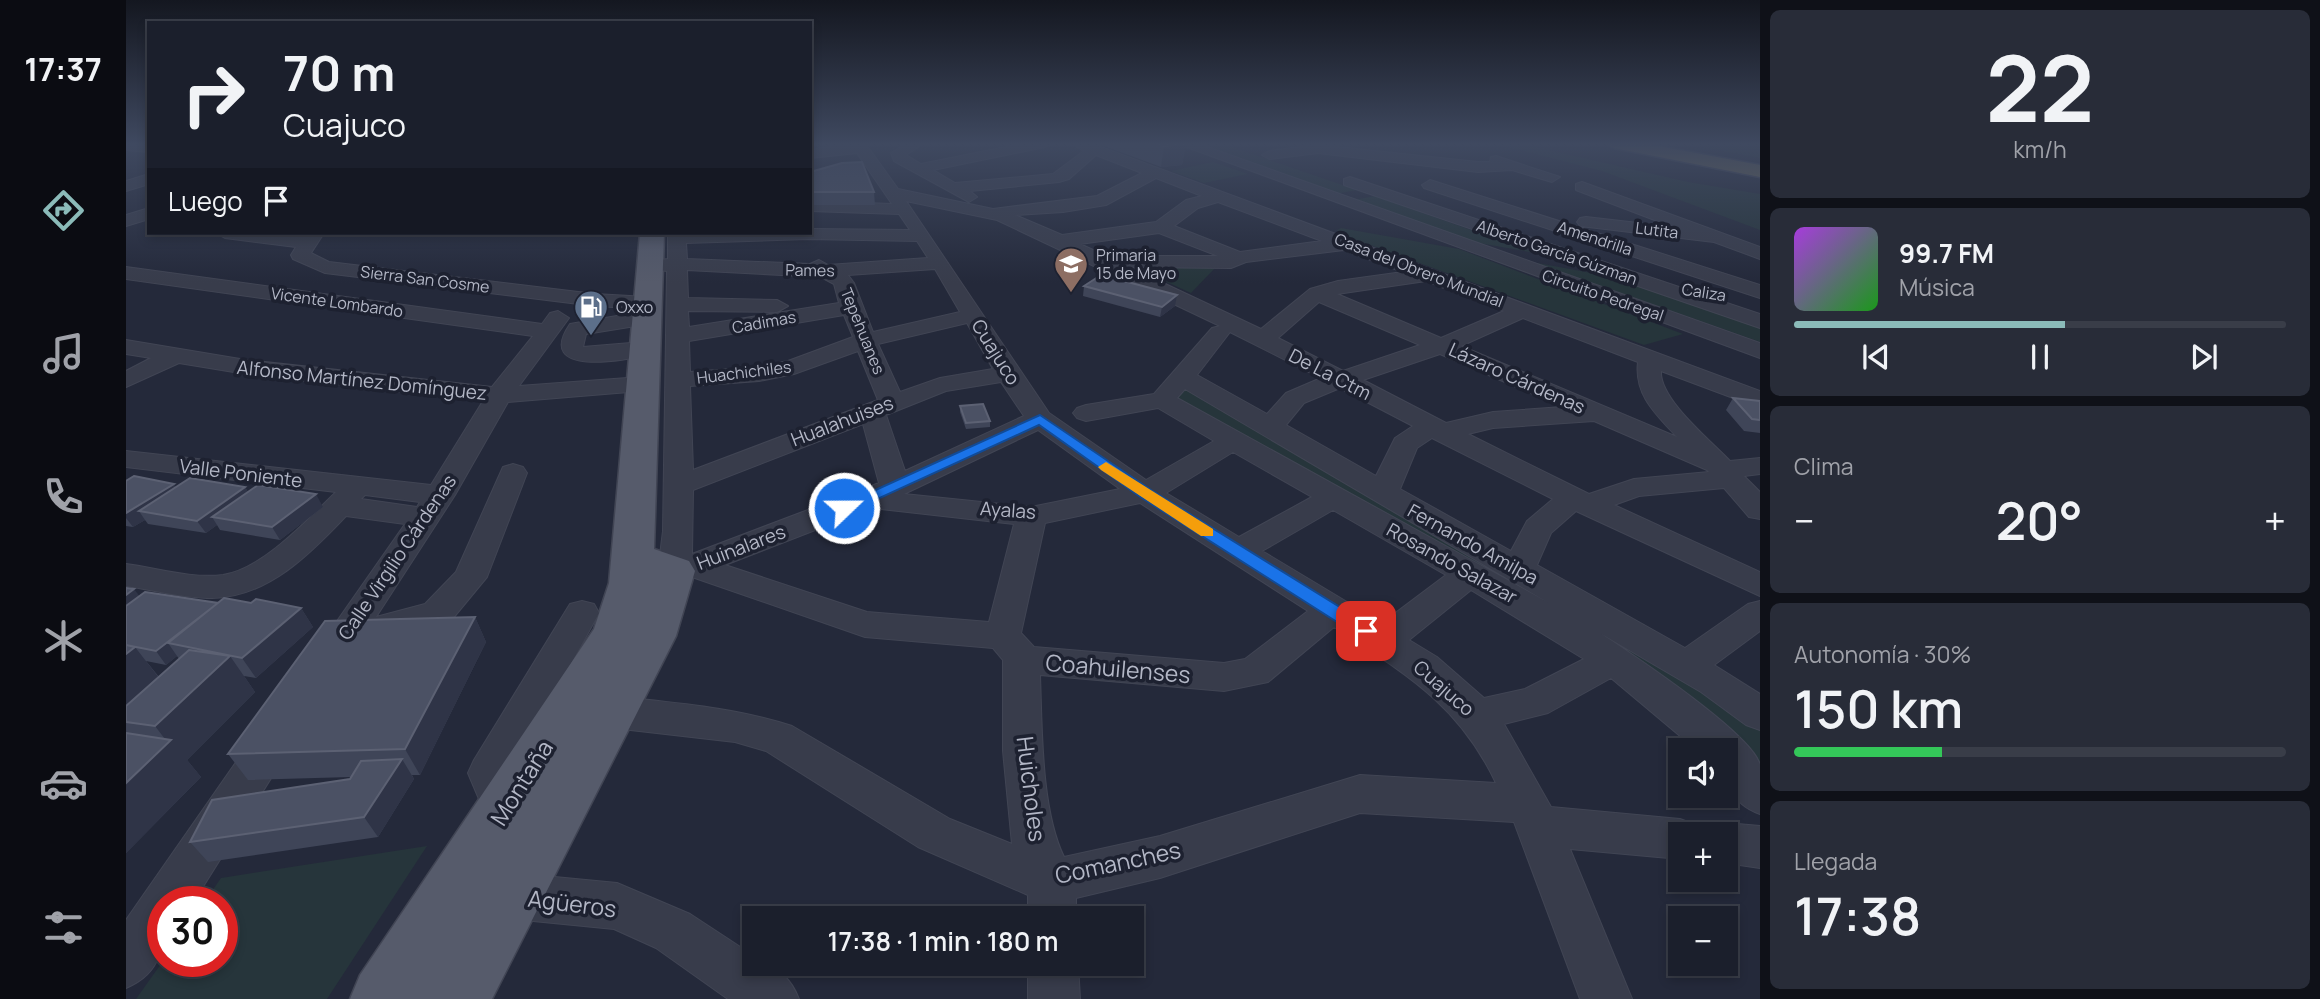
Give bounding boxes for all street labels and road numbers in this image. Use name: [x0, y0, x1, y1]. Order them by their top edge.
street label: Alberto García Gúzman: [1474, 214, 1640, 290]
street label: Amendrilla: [1555, 216, 1635, 260]
street label: Lutita: [1634, 216, 1680, 244]
street label: Casa del Obrero Mundial: [1331, 228, 1507, 312]
street label: Pames: [785, 259, 835, 281]
street label: Sierra San Cosme: [359, 260, 491, 298]
street label: Circuito Pedregal: [1539, 264, 1667, 326]
street label: Caliza: [1680, 278, 1728, 306]
street label: Vicente Lombardo: [270, 282, 404, 322]
street label: Tepehuanes: [836, 285, 890, 377]
street label: Cadimas: [730, 306, 798, 338]
street label: Cuajuco: [966, 314, 1026, 390]
street label: Lázaro Cárdenas: [1445, 336, 1589, 420]
street label: De La Ctm: [1284, 342, 1376, 406]
street label: Alfonso Martínez Domínguez: [236, 354, 488, 406]
street label: Huachichiles: [695, 355, 793, 389]
street label: Hualahuises: [787, 390, 897, 452]
street label: Valle Poniente: [178, 453, 304, 493]
street label: Calle Virgilio Cárdenas: [332, 469, 462, 645]
street label: Ayalas: [979, 495, 1037, 525]
street label: Fernando Amilpa: [1403, 497, 1543, 591]
street label: Rosando Salazar: [1382, 516, 1522, 610]
street label: Huinalares: [693, 518, 789, 576]
street label: Coahuilenses: [1044, 646, 1192, 690]
street label: Cuajuco: [1408, 654, 1480, 722]
street label: Montaña: [482, 734, 560, 831]
street label: Huicholes: [1010, 734, 1054, 843]
street label: Comanches: [1052, 833, 1184, 891]
street label: Agüeros: [526, 882, 618, 924]

